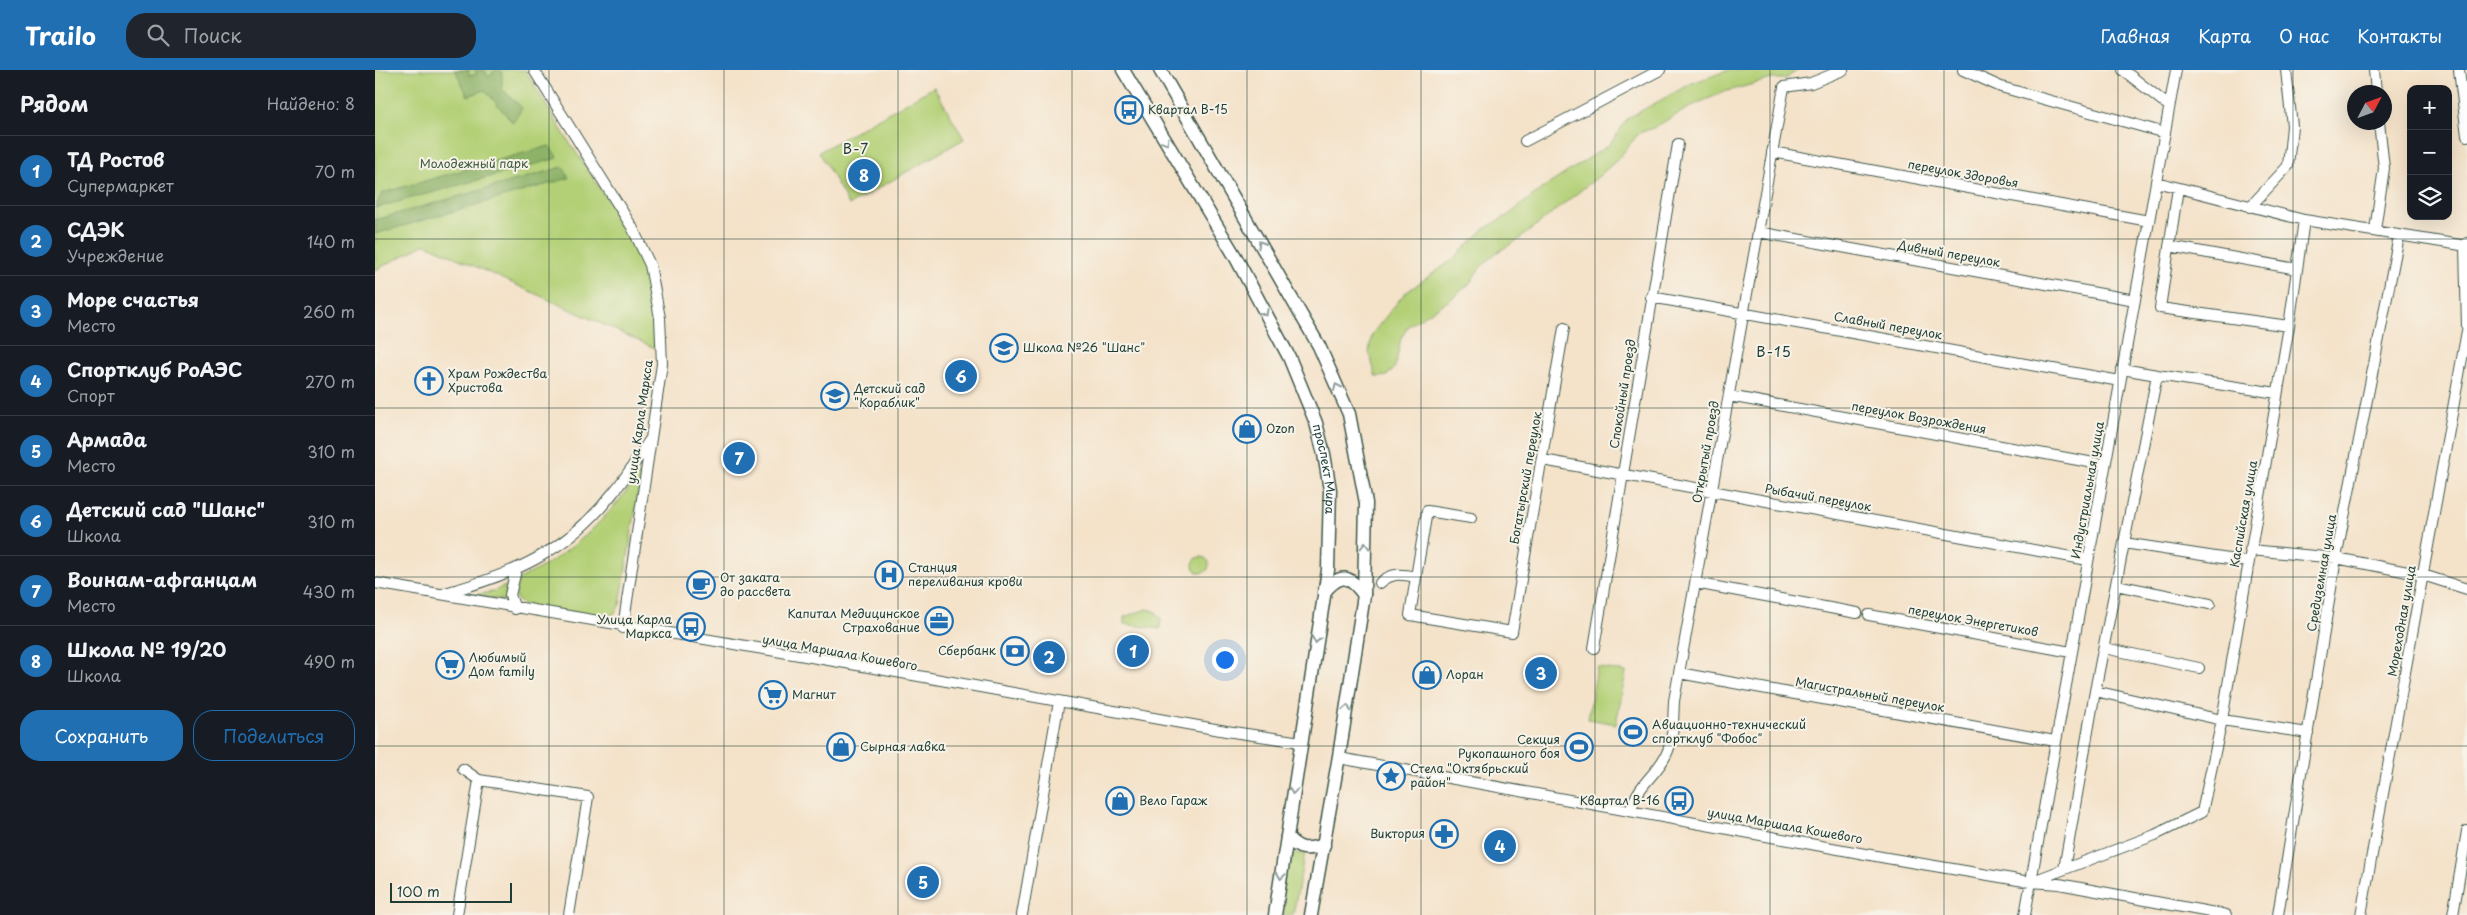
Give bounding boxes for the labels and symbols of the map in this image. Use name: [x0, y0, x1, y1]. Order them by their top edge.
north arrow: [2347, 85, 2392, 130]
bus stop icon: Квартал В-15: [1114, 95, 1144, 125]
place label: Квартал В-15: [1148, 100, 1228, 118]
one-way arrow: [1159, 136, 1169, 145]
district label: В-7: [843, 138, 869, 159]
park label: Молодежный парк: [420, 154, 529, 172]
street label: переулок Здоровья: [1907, 154, 2020, 192]
pin: 8: [848, 156, 880, 194]
street label: Дивный переулок: [1896, 235, 2003, 271]
one-way arrow: [1257, 241, 1267, 250]
one-way arrow: [1259, 307, 1269, 316]
street label: Славный переулок: [1833, 307, 1945, 344]
school or university icon: Школа №26 "Шанс": [989, 333, 1019, 363]
place label: Школа №26 "Шанс": [1023, 338, 1145, 356]
street label: Спокойный проезд: [1604, 338, 1640, 450]
district label: В-15: [1756, 341, 1792, 362]
pin: 6: [945, 357, 977, 395]
street label: улица Карла Маркса: [621, 358, 657, 485]
place label: Храм Рождества Христова: [448, 364, 547, 396]
church icon: Храм Рождества Христова: [414, 366, 444, 396]
place label: Детский сад "Кораблик": [853, 379, 925, 411]
school or university icon: Детский сад "Кораблик": [820, 381, 850, 411]
one-way arrow: [1333, 383, 1344, 392]
street label: переулок Возрождения: [1850, 396, 1988, 438]
street label: Открытый проезд: [1687, 399, 1723, 505]
street label: Богатырский переулок: [1504, 409, 1546, 546]
shop icon: Ozon: [1232, 414, 1262, 444]
place label: Ozon: [1266, 419, 1295, 437]
street label: Индустриальная улица: [2066, 419, 2108, 560]
street label: проспект Мира: [1309, 422, 1340, 515]
pin: 7: [723, 439, 755, 477]
street label: Каспийская улица: [2225, 458, 2261, 569]
street label: Рыбачий переулок: [1764, 479, 1874, 515]
street label: Средиземная улица: [2302, 512, 2340, 633]
one-way arrow: [1360, 542, 1370, 550]
place label: Станция переливания крови: [908, 558, 1023, 590]
hospital icon: Станция переливания крови: [874, 560, 904, 590]
street label: Мореходная улица: [2382, 563, 2420, 678]
place label: От заката до рассвета: [720, 568, 792, 600]
cafe icon: От заката до рассвета: [686, 570, 716, 600]
street label: переулок Энергетиков: [1907, 600, 2040, 640]
place label: Капитал Медицинское Страхование: [788, 604, 920, 636]
office icon: Капитал Медицинское Страхование: [924, 606, 954, 636]
place label: Улица Карла Маркса: [597, 610, 673, 642]
bus stop icon: Улица Карла Маркса: [676, 612, 706, 642]
street label: улица Маршала Кошевого: [761, 629, 919, 675]
pin: 1: [1117, 632, 1149, 670]
bank icon: Сбербанк: [1000, 636, 1030, 666]
one-way arrow: [1312, 636, 1322, 645]
pin: 2: [1033, 638, 1065, 676]
place label: Сбербанк: [938, 641, 997, 659]
your location: [1212, 647, 1238, 673]
place label: Любимый Дом family: [468, 648, 535, 680]
supermarket icon: Любимый Дом family: [435, 650, 465, 680]
pin: 3: [1525, 654, 1557, 692]
shop icon: Лоран: [1412, 660, 1442, 690]
place label: Лоран: [1446, 665, 1484, 683]
street label: Магистральный переулок: [1794, 672, 1947, 716]
supermarket icon: Магнит: [758, 680, 788, 710]
place label: Магнит: [792, 685, 837, 703]
one-way arrow: [1341, 704, 1351, 712]
place label: Авиационно-технический спортклуб "Фобос": [1652, 715, 1806, 747]
sports icon: Авиационно-технический спортклуб "Фобос": [1618, 717, 1648, 747]
place label: Секция Рукопашного боя: [1458, 730, 1560, 762]
shop icon: Сырная лавка: [826, 732, 856, 762]
sports icon: Секция Рукопашного боя: [1564, 732, 1594, 762]
place label: Сырная лавка: [860, 737, 946, 755]
place label: Стела "Октябрьский район": [1410, 759, 1529, 791]
place icon: Стела "Октябрьский район": [1376, 761, 1406, 791]
shop icon: Вело Гараж: [1105, 786, 1135, 816]
bus stop icon: Квартал В-16: [1664, 786, 1694, 816]
one-way arrow: [1288, 788, 1299, 796]
place label: Вело Гараж: [1139, 791, 1208, 809]
place label: Квартал В-16: [1580, 791, 1660, 809]
street label: улица Маршала Кошевого: [1706, 802, 1864, 848]
pharmacy icon: Виктория: [1429, 819, 1459, 849]
place label: Виктория: [1370, 824, 1425, 842]
pin: 4: [1484, 827, 1516, 865]
pin: 5: [907, 863, 939, 901]
one-way arrow: [1276, 872, 1287, 880]
scale bar: [390, 880, 513, 903]

